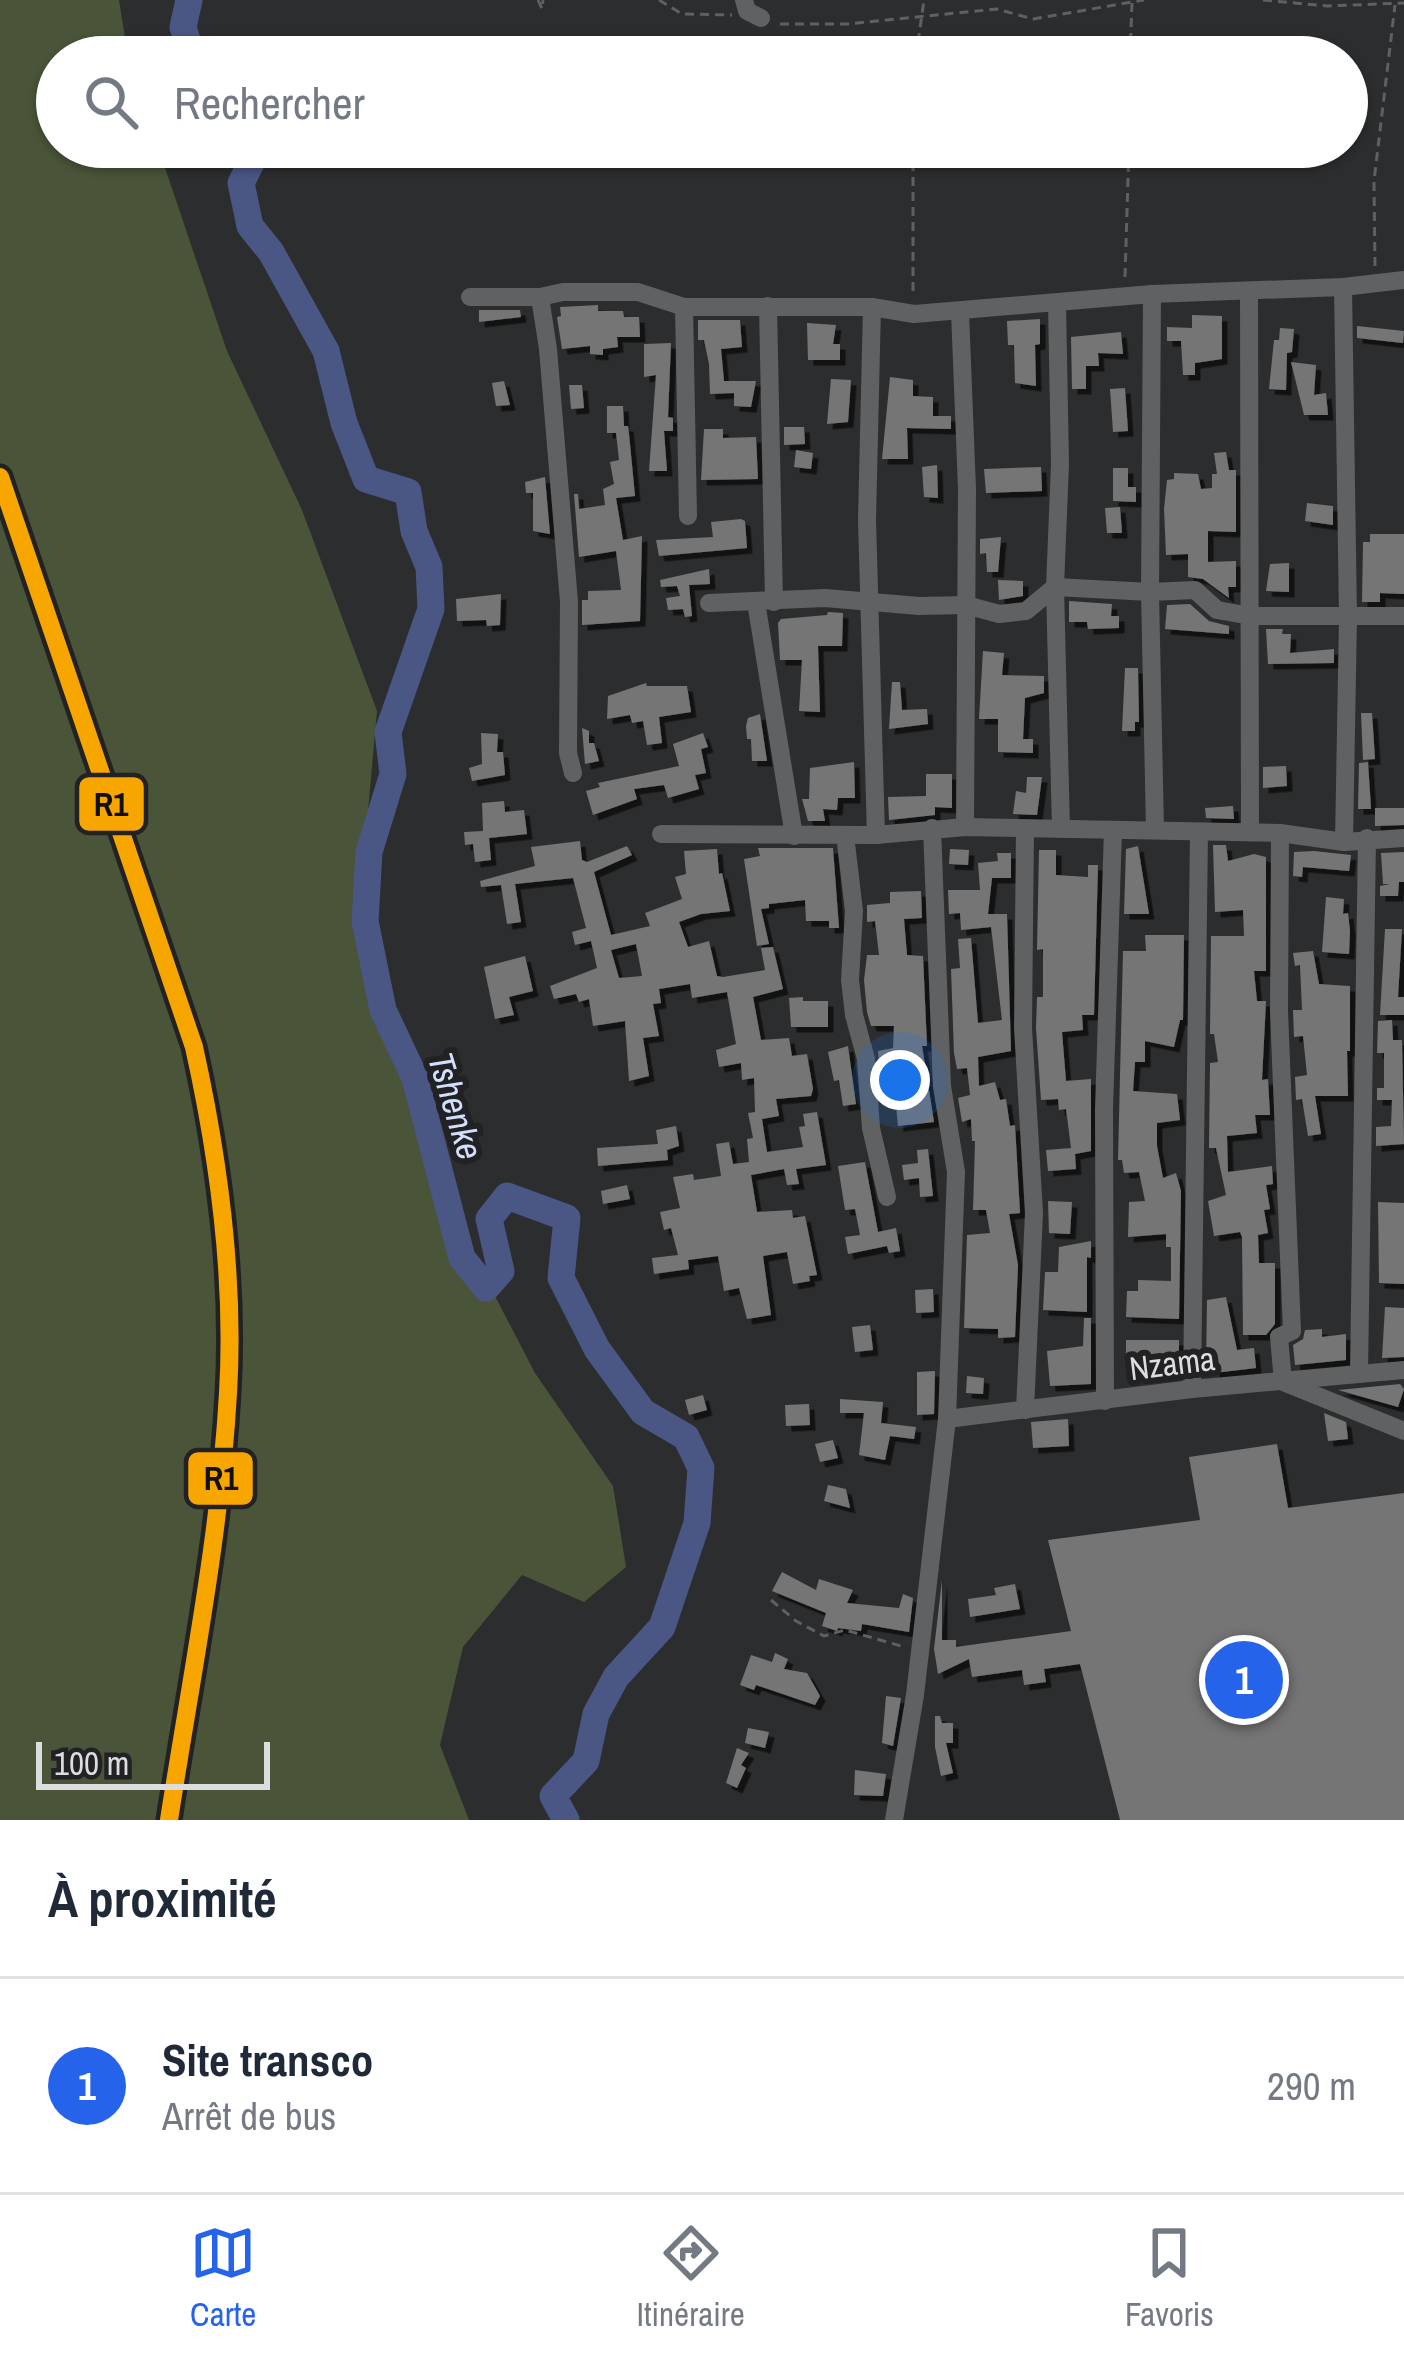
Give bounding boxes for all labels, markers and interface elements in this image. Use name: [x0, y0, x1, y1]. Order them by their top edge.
search box: [36, 36, 1368, 168]
icon: search: [78, 69, 144, 135]
text: Rechercher: [174, 72, 365, 133]
line badge: R1: [77, 775, 146, 833]
text: R1: [94, 782, 129, 826]
water label: Tshenke: [417, 1047, 495, 1165]
your location: [870, 1050, 930, 1110]
street label: Nzama: [1127, 1336, 1217, 1390]
line badge: R1: [186, 1450, 255, 1507]
text: R1: [204, 1456, 239, 1500]
pin: 1: [1205, 1635, 1283, 1725]
scale bar: [36, 1736, 270, 1789]
text: 100 m: [54, 1741, 129, 1785]
text: À proximité: [48, 1864, 277, 1933]
text: Site transco: [162, 2029, 373, 2090]
text: 1: [78, 2060, 96, 2112]
text: 290 m: [1267, 2060, 1356, 2112]
text: Arrêt de bus: [162, 2090, 336, 2142]
tab: Carte: [190, 2220, 256, 2336]
tab: Itinéraire: [636, 2220, 745, 2336]
tab: Favoris: [1125, 2220, 1214, 2336]

